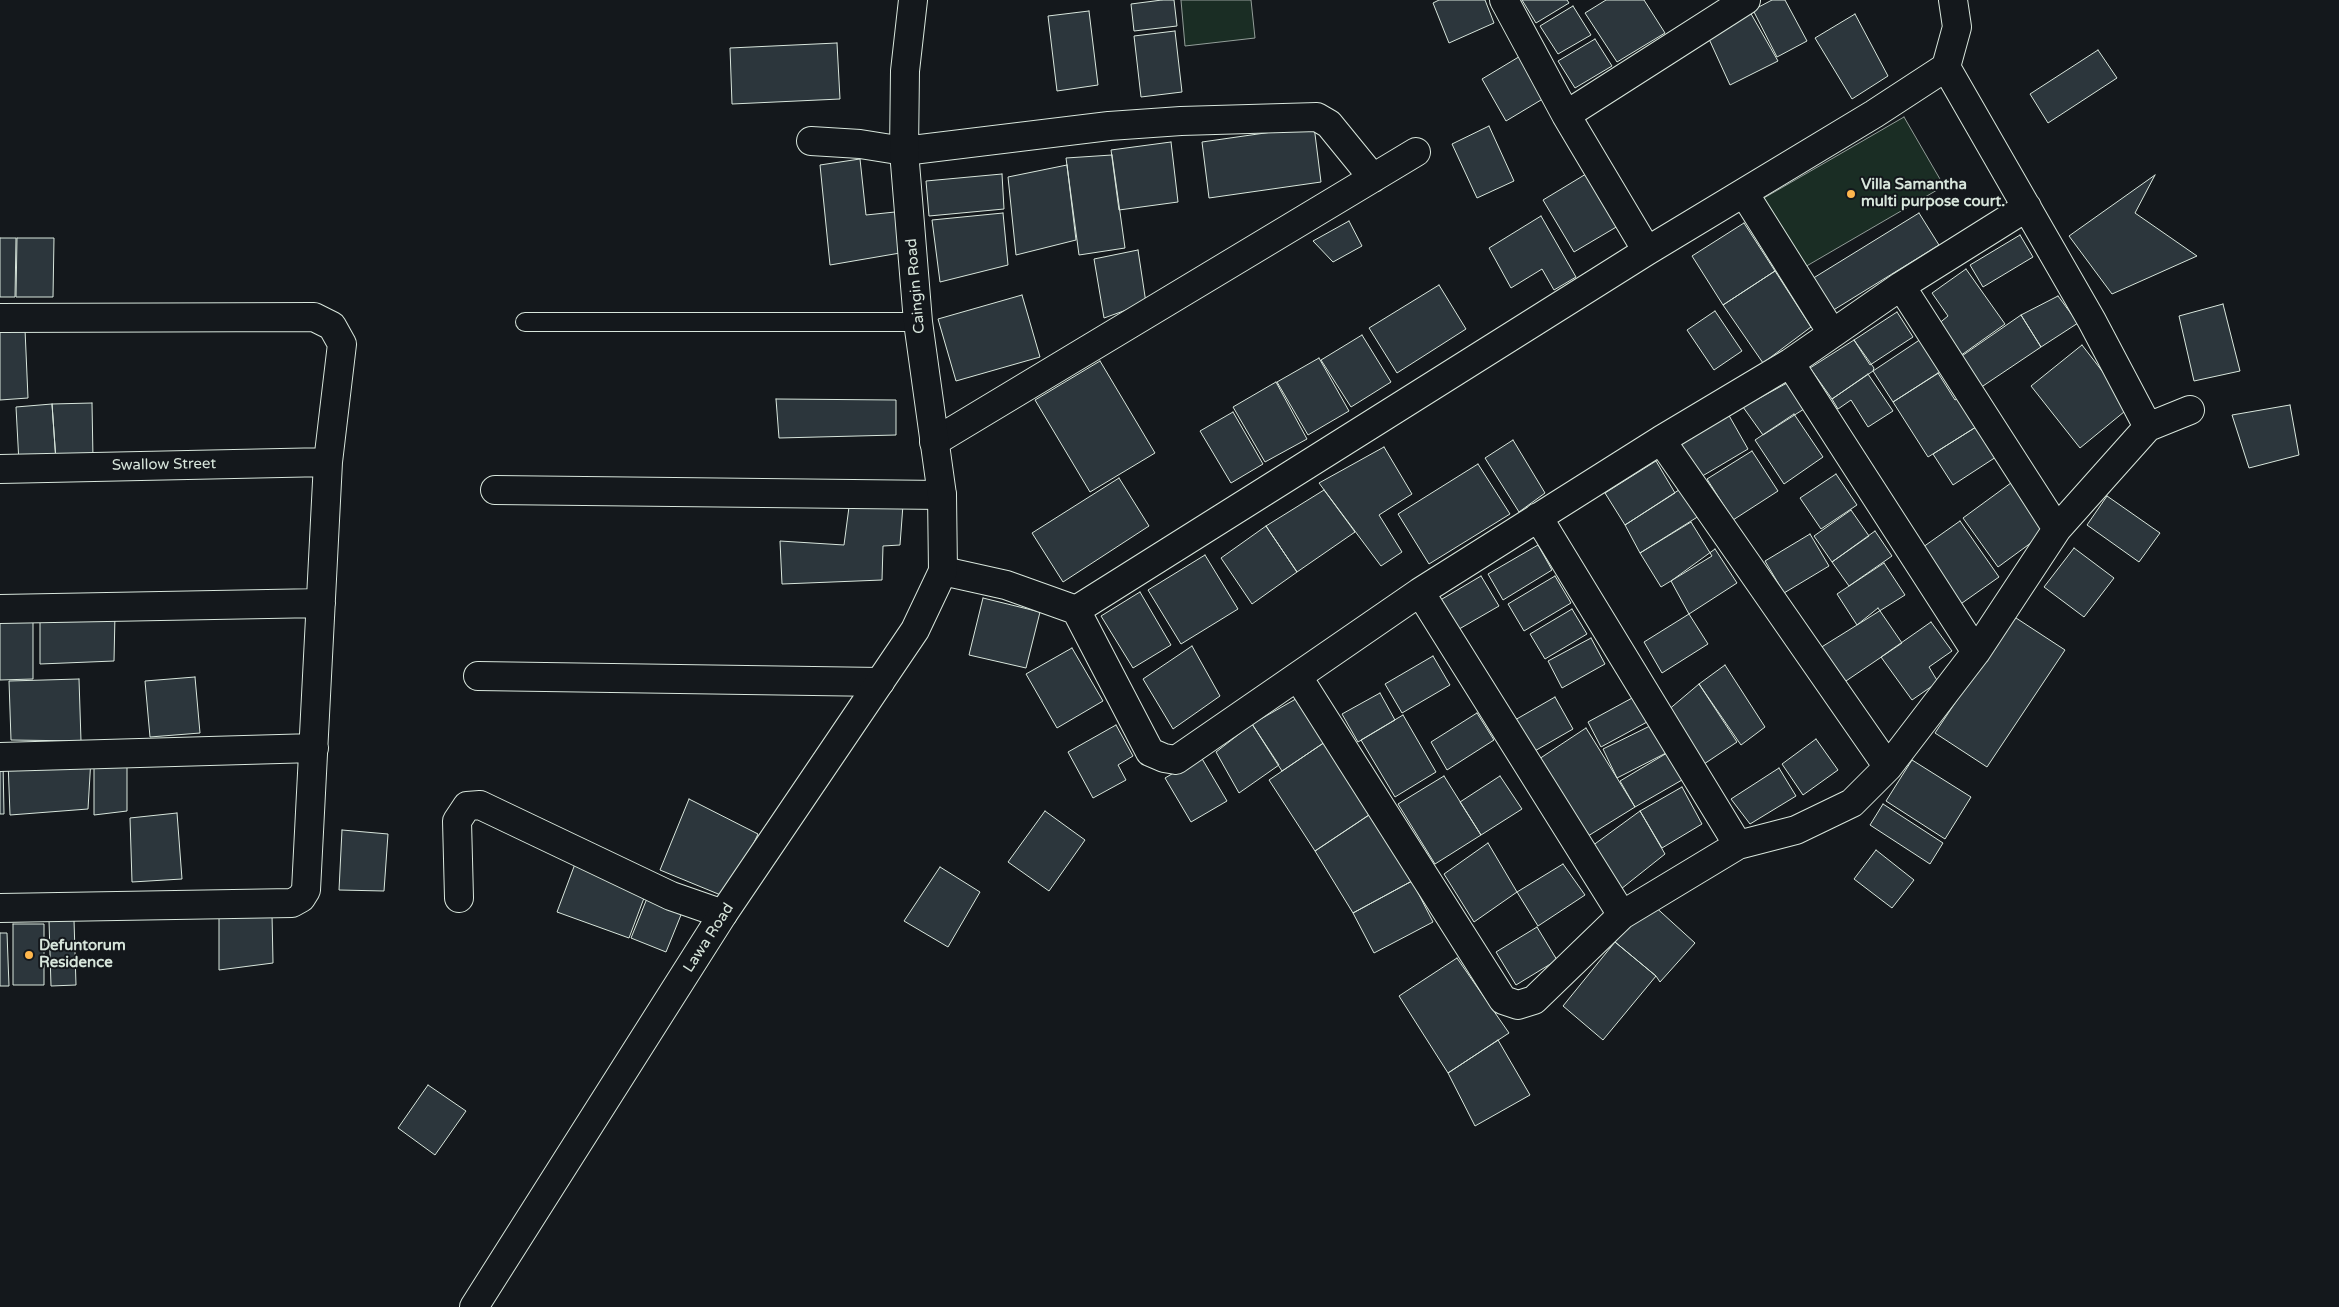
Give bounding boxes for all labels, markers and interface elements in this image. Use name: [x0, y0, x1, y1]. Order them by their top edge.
place label: Villa Samantha multi purpose court.: [1861, 176, 2005, 211]
marker: Villa Samantha multi purpose court.: [1845, 188, 1857, 200]
street label: Caingin Road: [903, 238, 929, 334]
street label: Swallow Street: [112, 455, 216, 475]
street label: Lawa Road: [680, 900, 738, 976]
place label: Defuntorum Residence: [39, 937, 126, 972]
marker: Defuntorum Residence: [23, 949, 35, 961]

